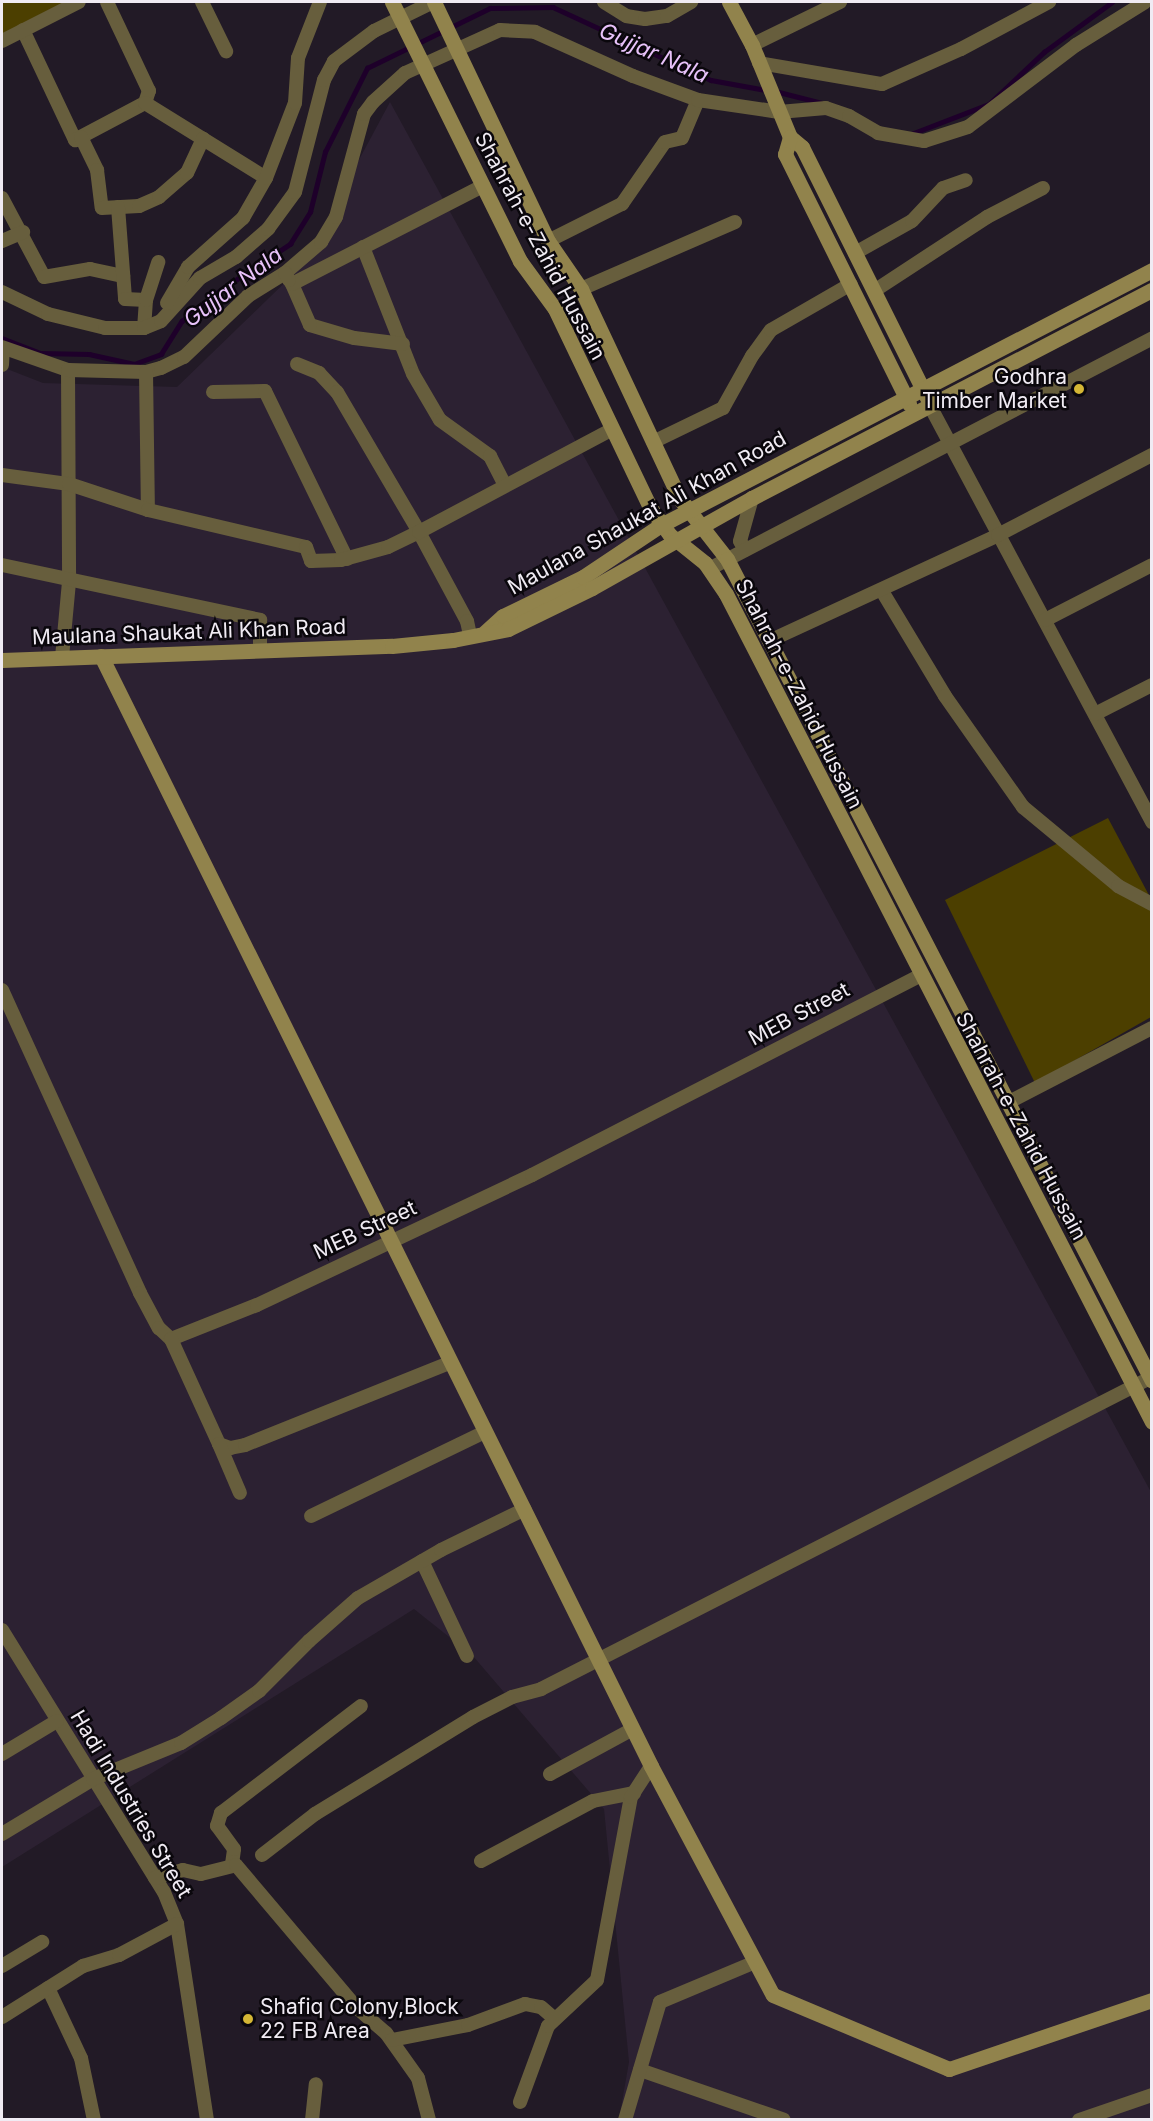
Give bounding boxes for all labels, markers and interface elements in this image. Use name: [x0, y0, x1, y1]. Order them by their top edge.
water label: Gujjar Nala: [595, 17, 713, 89]
street label: Shahrah-e-Zahid Hussain: [469, 128, 611, 364]
water label: Gujjar Nala: [178, 241, 288, 333]
place label: Godhra Timber Market: [922, 364, 1067, 414]
marker: Godhra Timber Market: [1072, 382, 1086, 396]
street label: Maulana Shaukat Ali Khan Road: [503, 426, 791, 600]
street label: Shahrah-e-Zahid Hussain: [730, 575, 868, 813]
street label: Maulana Shaukat Ali Khan Road: [32, 614, 346, 650]
street label: MEB Street: [744, 977, 854, 1051]
street label: Shahrah-e-Zahid Hussain: [950, 1008, 1092, 1244]
street label: MEB Street: [310, 1195, 420, 1265]
street label: Hadi Industries Street: [65, 1706, 197, 1902]
place label: Shafiq Colony,Block 22 FB Area: [260, 1994, 459, 2044]
marker: Shafiq Colony,Block 22 FB Area: [241, 2012, 255, 2026]

